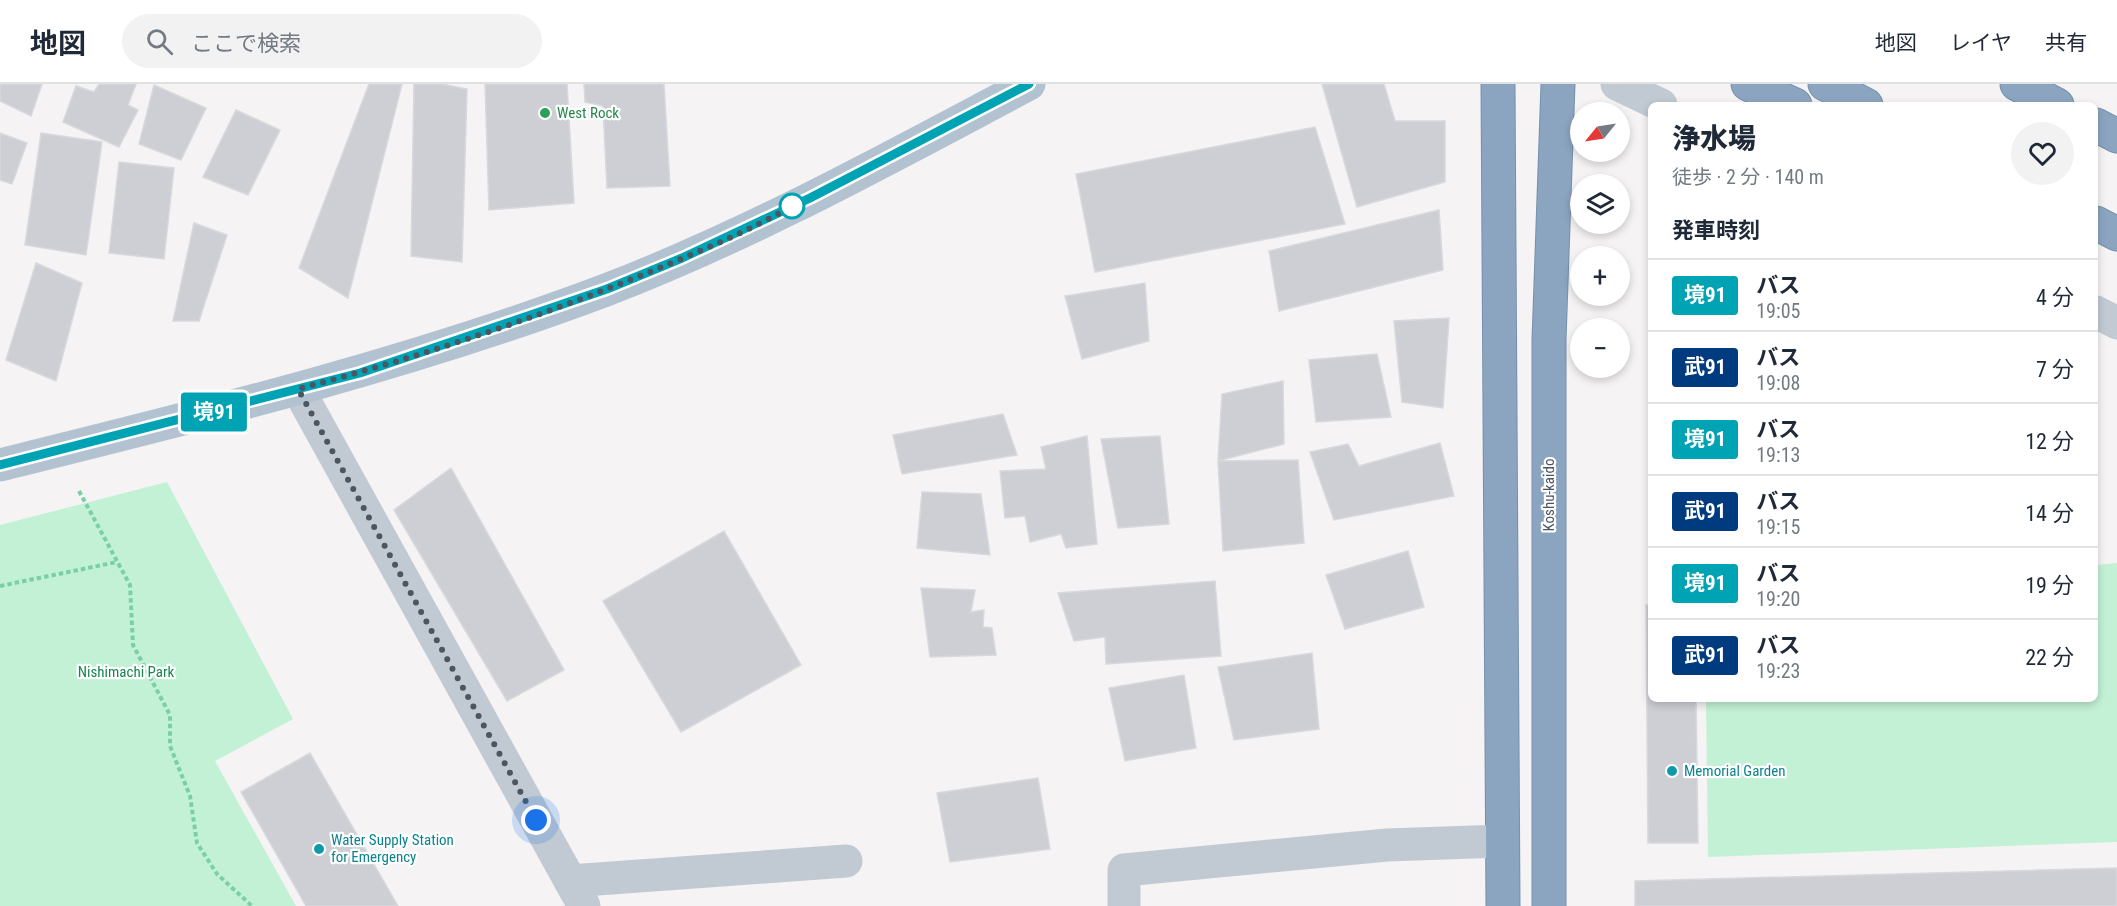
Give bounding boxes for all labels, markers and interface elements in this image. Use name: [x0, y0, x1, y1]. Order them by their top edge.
search box: [122, 14, 542, 68]
icon: search: [143, 25, 176, 58]
text: 地図: [30, 27, 86, 60]
text: ここで検索: [191, 31, 301, 56]
text: 地図: [1875, 31, 1917, 55]
text: レイヤ: [1950, 31, 2012, 55]
text: 共有: [2045, 31, 2087, 55]
north arrow: [1570, 102, 1630, 162]
map controls: [1570, 102, 1630, 378]
place label: West Rock: [557, 104, 619, 122]
marker: West Rock: [538, 106, 552, 120]
text: 浄水場: [1672, 122, 1756, 155]
button: heart: [2011, 122, 2074, 185]
text: 徒歩 · 2 分 · 140 m: [1672, 165, 1824, 189]
button: layers: [1570, 174, 1630, 234]
unlabelled marker: [779, 193, 805, 219]
text: 発車時刻: [1672, 218, 1760, 243]
button: +: [1570, 246, 1630, 306]
text: バス: [1756, 273, 1800, 298]
text: 境91: [1684, 283, 1726, 307]
text: 4 分: [2036, 285, 2074, 310]
text: 19:05: [1756, 299, 1800, 323]
button: −: [1570, 318, 1630, 378]
text: バス: [1756, 345, 1800, 370]
text: 武91: [1684, 355, 1726, 379]
text: 7 分: [2036, 357, 2074, 382]
text: 19:08: [1756, 371, 1800, 395]
line badge: 境91: [180, 392, 248, 432]
text: 境91: [193, 400, 235, 424]
text: バス: [1756, 417, 1800, 442]
text: 境91: [1684, 427, 1726, 451]
text: 12 分: [2025, 429, 2074, 454]
text: 19:13: [1756, 443, 1800, 467]
street label: Koshu-kaido: [1540, 459, 1558, 531]
text: バス: [1756, 489, 1800, 514]
text: 武91: [1684, 499, 1726, 523]
text: 14 分: [2025, 501, 2074, 526]
text: 19:15: [1756, 515, 1800, 539]
text: バス: [1756, 561, 1800, 586]
text: 境91: [1684, 571, 1726, 595]
text: 19 分: [2025, 573, 2074, 598]
text: 19:20: [1756, 587, 1800, 611]
text: バス: [1756, 633, 1800, 658]
text: 武91: [1684, 643, 1726, 667]
text: 22 分: [2025, 645, 2074, 670]
text: 19:23: [1756, 659, 1800, 683]
park label: Nishimachi Park: [78, 663, 175, 681]
place label: Memorial Garden: [1684, 762, 1785, 780]
marker: Memorial Garden: [1665, 764, 1679, 778]
your location: [521, 805, 551, 835]
place label: Water Supply Station for Emergency: [331, 831, 454, 866]
marker: Water Supply Station for Emergency: [312, 842, 326, 856]

